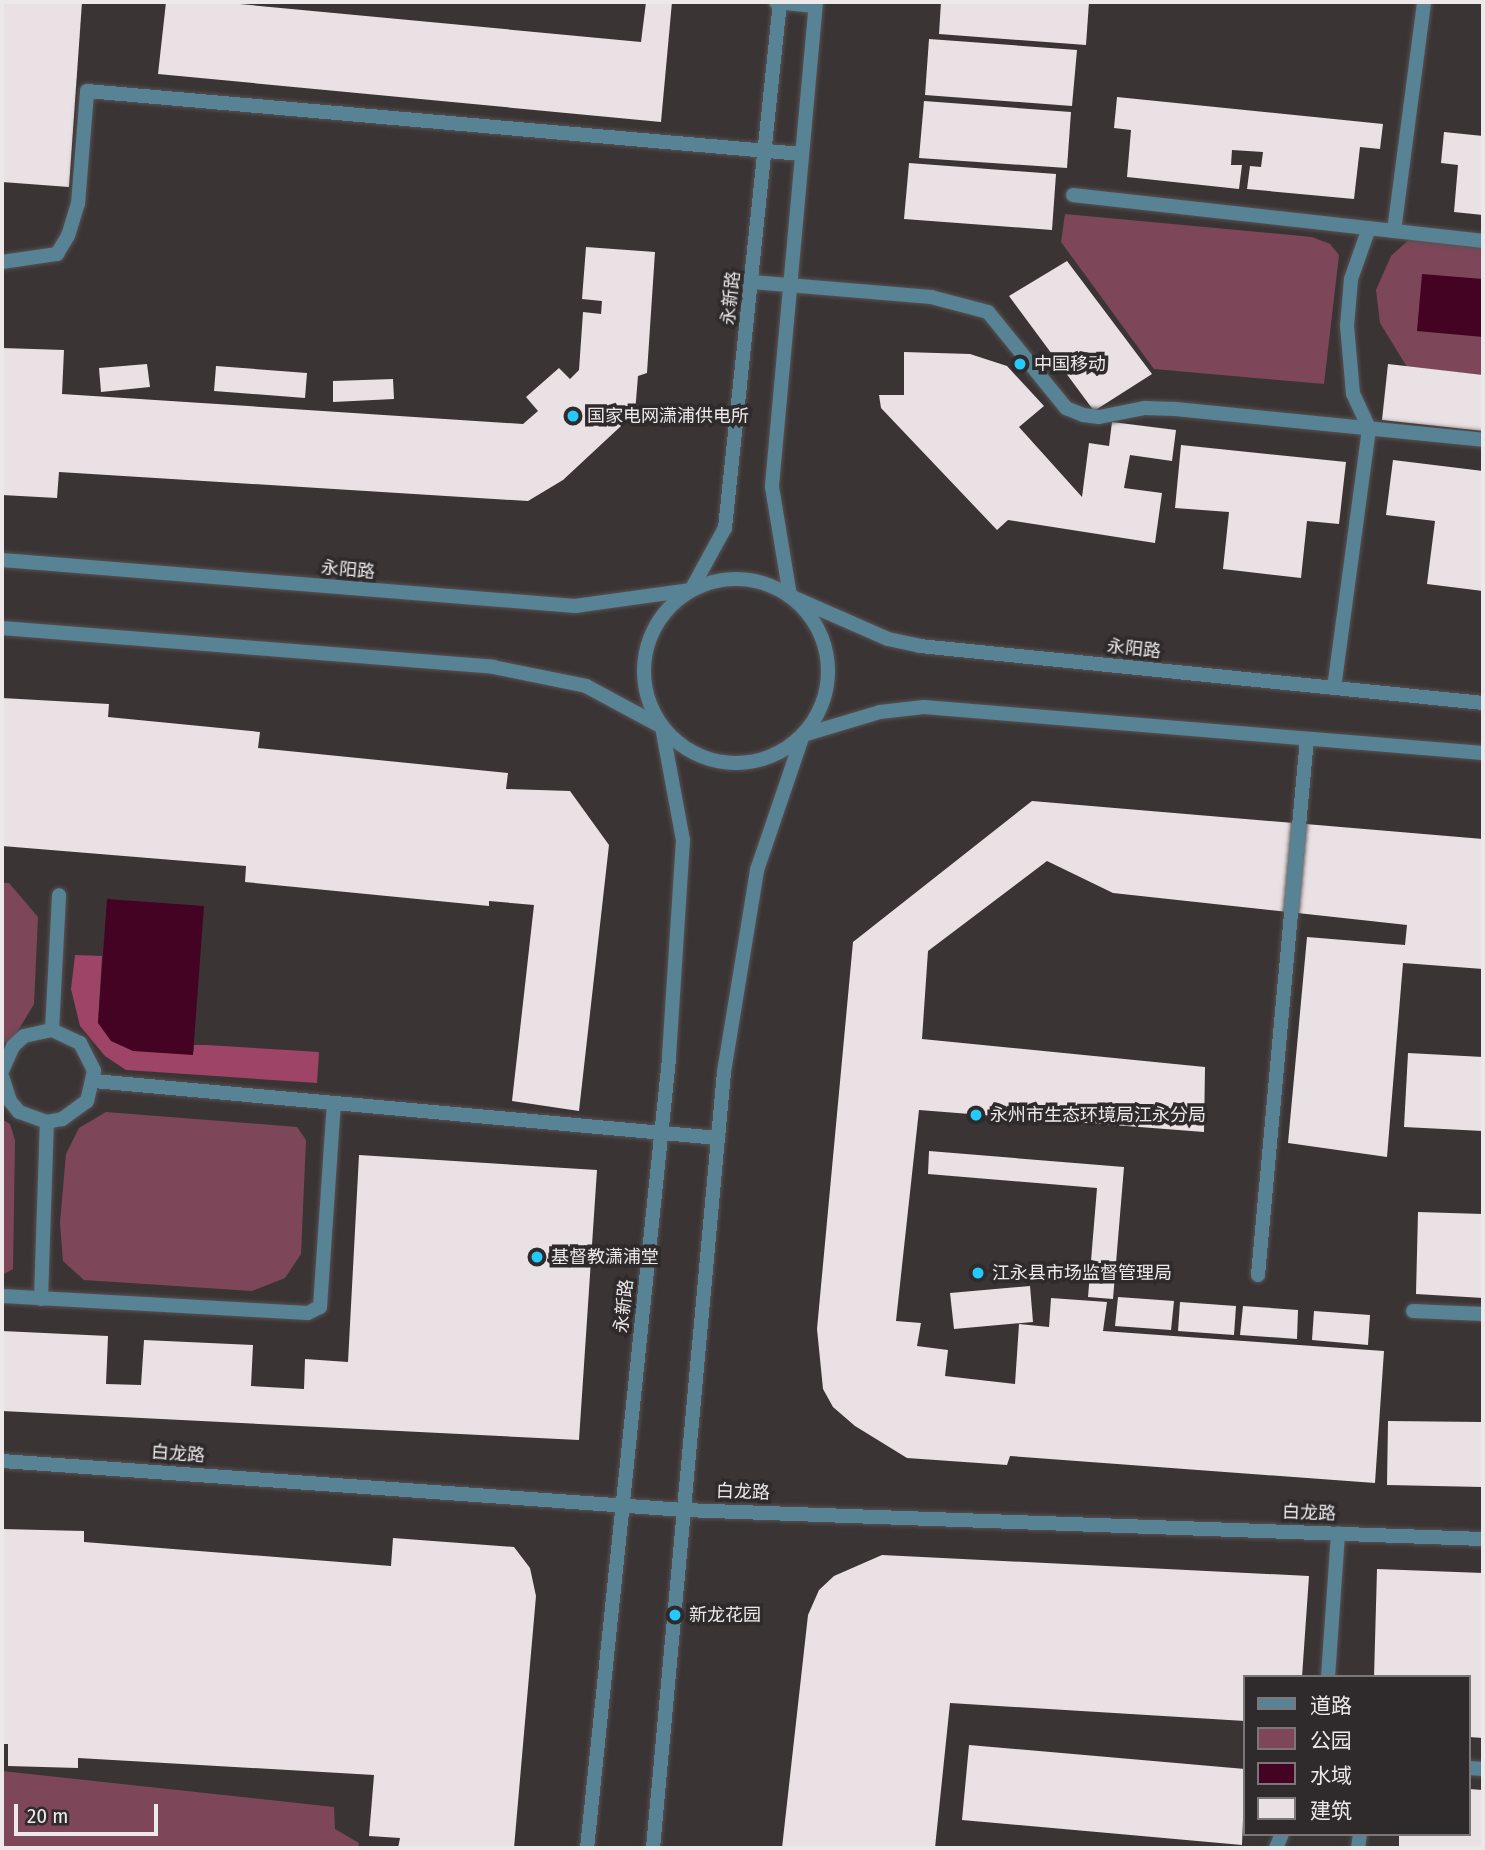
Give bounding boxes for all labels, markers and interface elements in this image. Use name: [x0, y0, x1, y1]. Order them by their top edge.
street label: 永新路: [717, 270, 745, 326]
place label: 中国移动: [1034, 353, 1106, 375]
marker: 中国移动: [1012, 356, 1028, 372]
place label: 国家电网潇浦供电所: [587, 405, 749, 427]
marker: 国家电网潇浦供电所: [565, 408, 581, 424]
street label: 永阳路: [320, 557, 376, 583]
street label: 永阳路: [1106, 635, 1162, 663]
place label: 永州市生态环境局江永分局: [990, 1104, 1206, 1126]
marker: 永州市生态环境局江永分局: [968, 1107, 984, 1123]
place label: 基督教潇浦堂: [551, 1246, 659, 1268]
marker: 基督教潇浦堂: [529, 1249, 545, 1265]
place label: 江永县市场监督管理局: [992, 1262, 1172, 1284]
marker: 江永县市场监督管理局: [970, 1265, 986, 1281]
street label: 永新路: [610, 1278, 638, 1334]
street label: 白龙路: [150, 1441, 206, 1467]
street label: 白龙路: [716, 1480, 770, 1504]
street label: 白龙路: [1282, 1501, 1336, 1525]
place label: 新龙花园: [689, 1604, 761, 1626]
marker: 新龙花园: [667, 1607, 683, 1623]
legend: [1244, 1675, 1471, 1836]
text: 道路: [1310, 1693, 1352, 1719]
text: 公园: [1310, 1728, 1352, 1754]
text: 水域: [1310, 1763, 1352, 1789]
scale bar: [18, 1790, 161, 1834]
text: 建筑: [1310, 1798, 1352, 1824]
text: 20 m: [27, 1803, 68, 1829]

